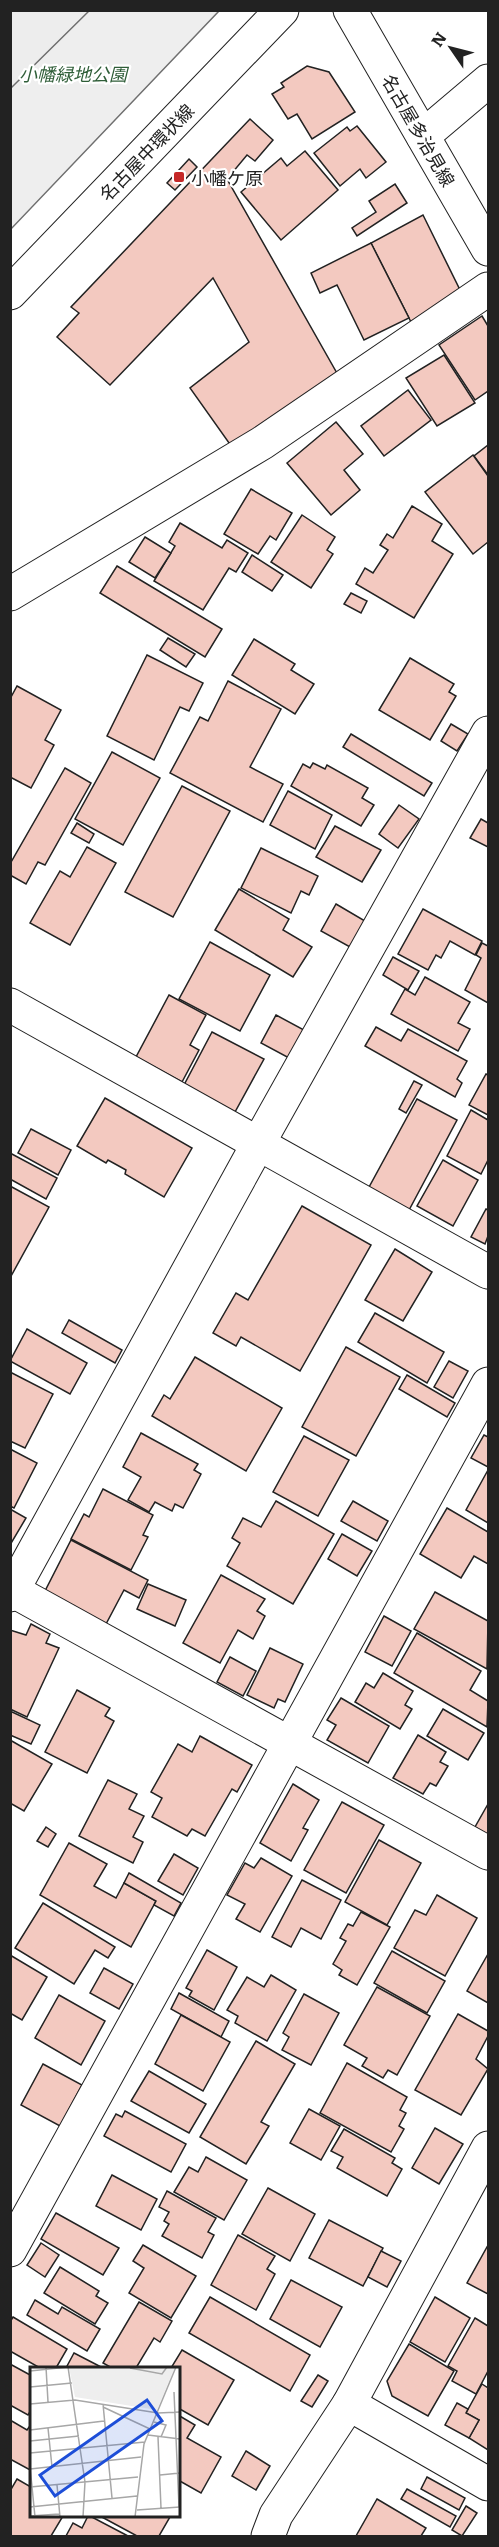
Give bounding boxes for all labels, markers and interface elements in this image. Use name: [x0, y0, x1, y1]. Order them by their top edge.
north arrow: [421, 18, 481, 78]
text: N: [424, 26, 452, 51]
park label: 小幡緑地公園: [19, 60, 130, 87]
street label: 名古屋多治見線: [376, 69, 462, 191]
street label: 名古屋中環状線: [93, 97, 199, 207]
place label: 小幡ケ原: [191, 164, 263, 191]
marker: 小幡ケ原: [172, 170, 186, 184]
inset map: [30, 2367, 180, 2517]

